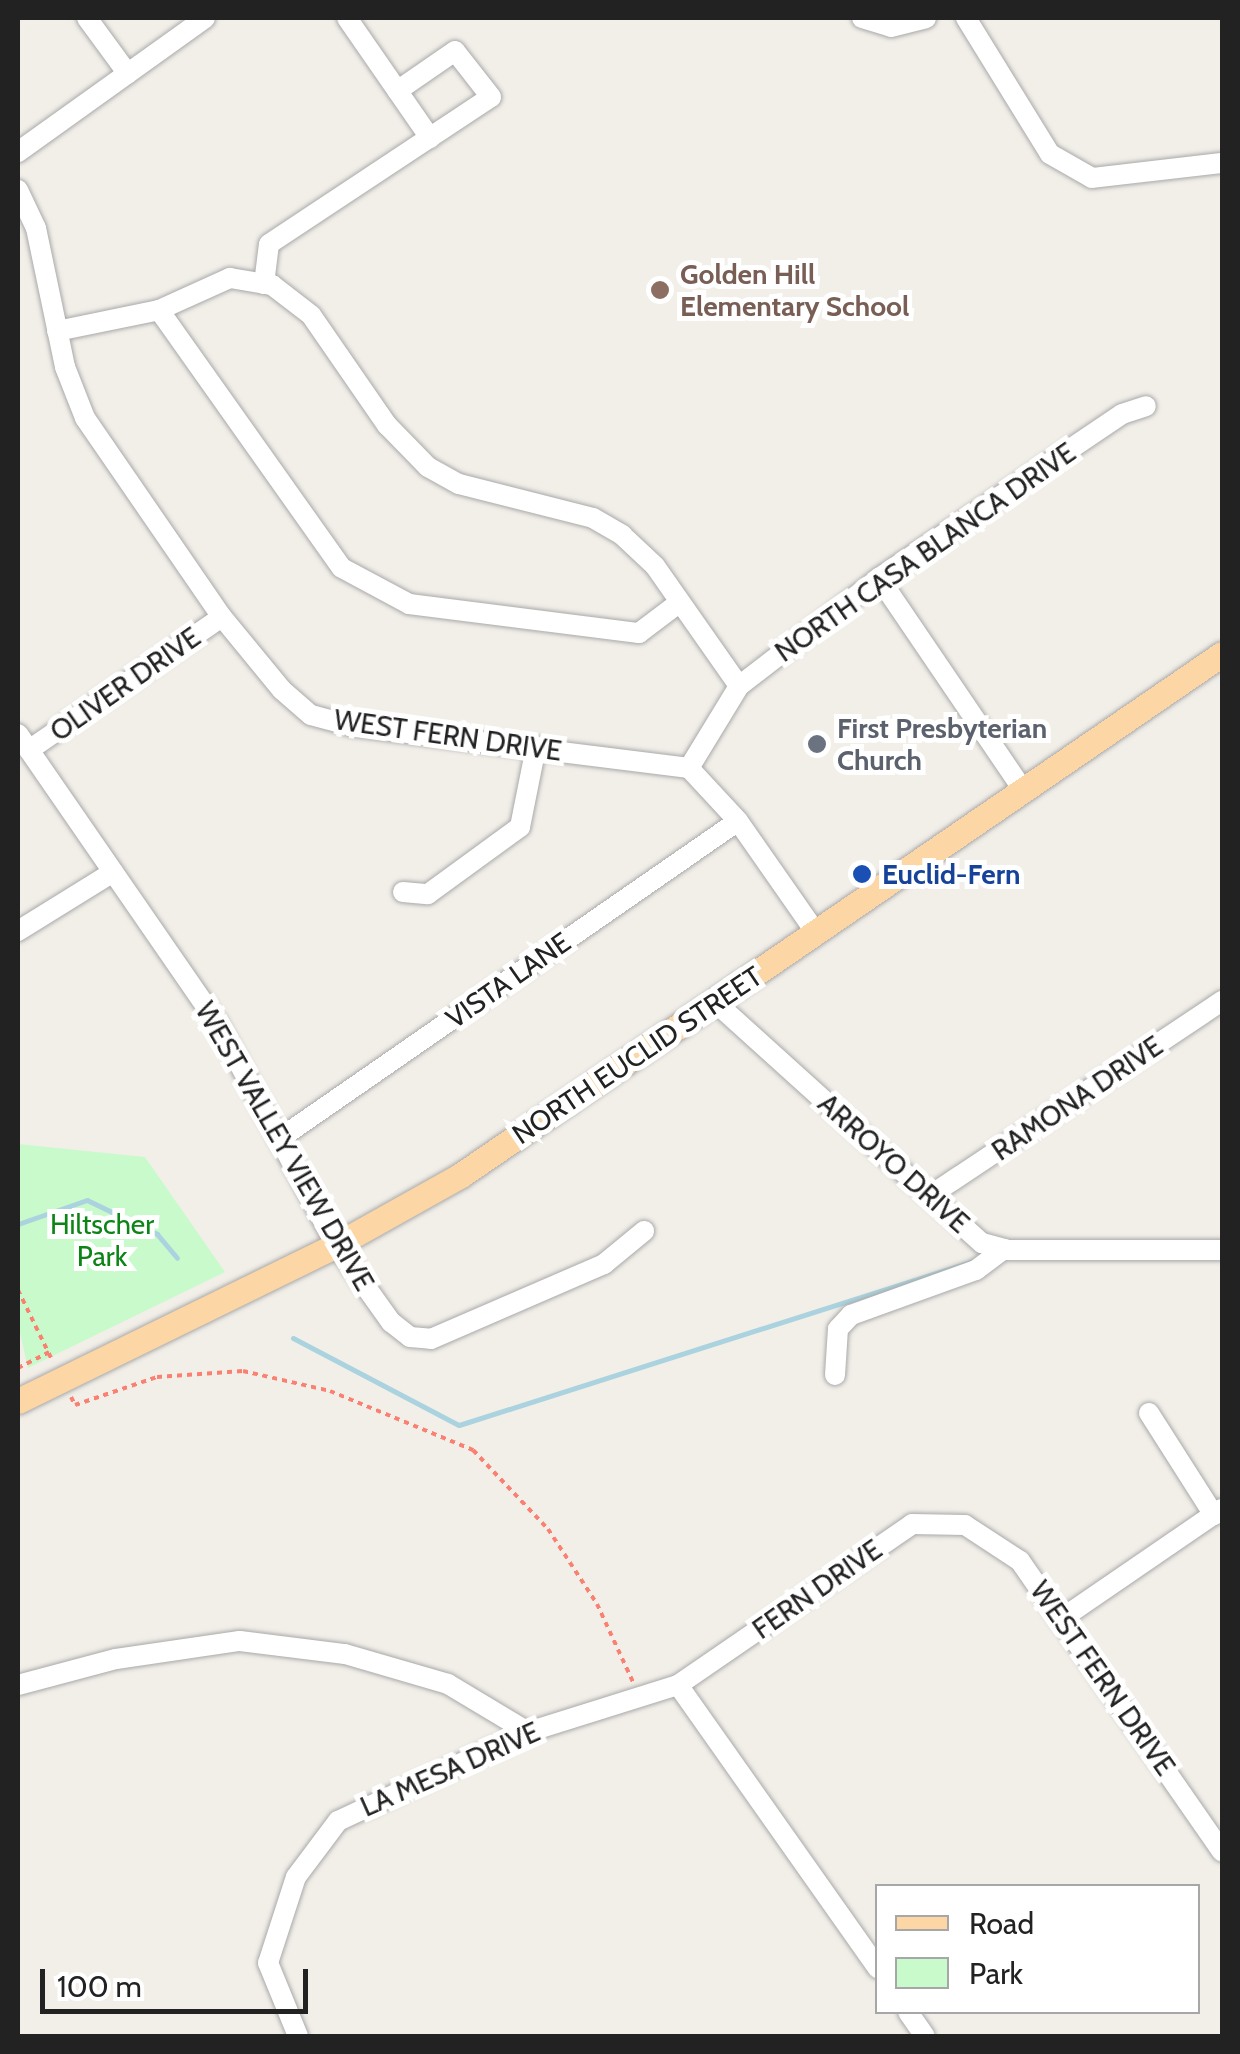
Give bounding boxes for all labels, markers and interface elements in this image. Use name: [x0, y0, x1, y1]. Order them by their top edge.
place label: Golden Hill Elementary School: [680, 257, 909, 323]
marker: Golden Hill Elementary School: [649, 279, 671, 301]
street label: NORTH CASA BLANCA DRIVE: [768, 435, 1082, 669]
street label: OLIVER DRIVE: [43, 620, 207, 748]
street label: WEST FERN DRIVE: [332, 702, 564, 768]
place label: First Presbyterian Church: [837, 711, 1047, 777]
marker: First Presbyterian Church: [806, 733, 828, 755]
place label: Euclid-Fern: [882, 857, 1020, 891]
marker: Euclid-Fern: [851, 863, 873, 885]
street label: VISTA LANE: [439, 925, 577, 1035]
street label: NORTH EUCLID STREET: [506, 959, 768, 1151]
street label: WEST VALLEY VIEW DRIVE: [189, 996, 381, 1296]
street label: RAMONA DRIVE: [985, 1029, 1169, 1167]
street label: ARROYO DRIVE: [811, 1086, 977, 1240]
park label: Hiltscher Park: [50, 1207, 154, 1273]
street label: FERN DRIVE: [746, 1532, 888, 1646]
street label: WEST FERN DRIVE: [1023, 1574, 1183, 1782]
street label: LA MESA DRIVE: [355, 1714, 545, 1824]
legend: [875, 1884, 1200, 2014]
text: Road: [969, 1905, 1034, 1942]
scale bar: [45, 1949, 312, 2011]
text: Park: [969, 1955, 1023, 1992]
text: 100 m: [57, 1968, 142, 2005]

